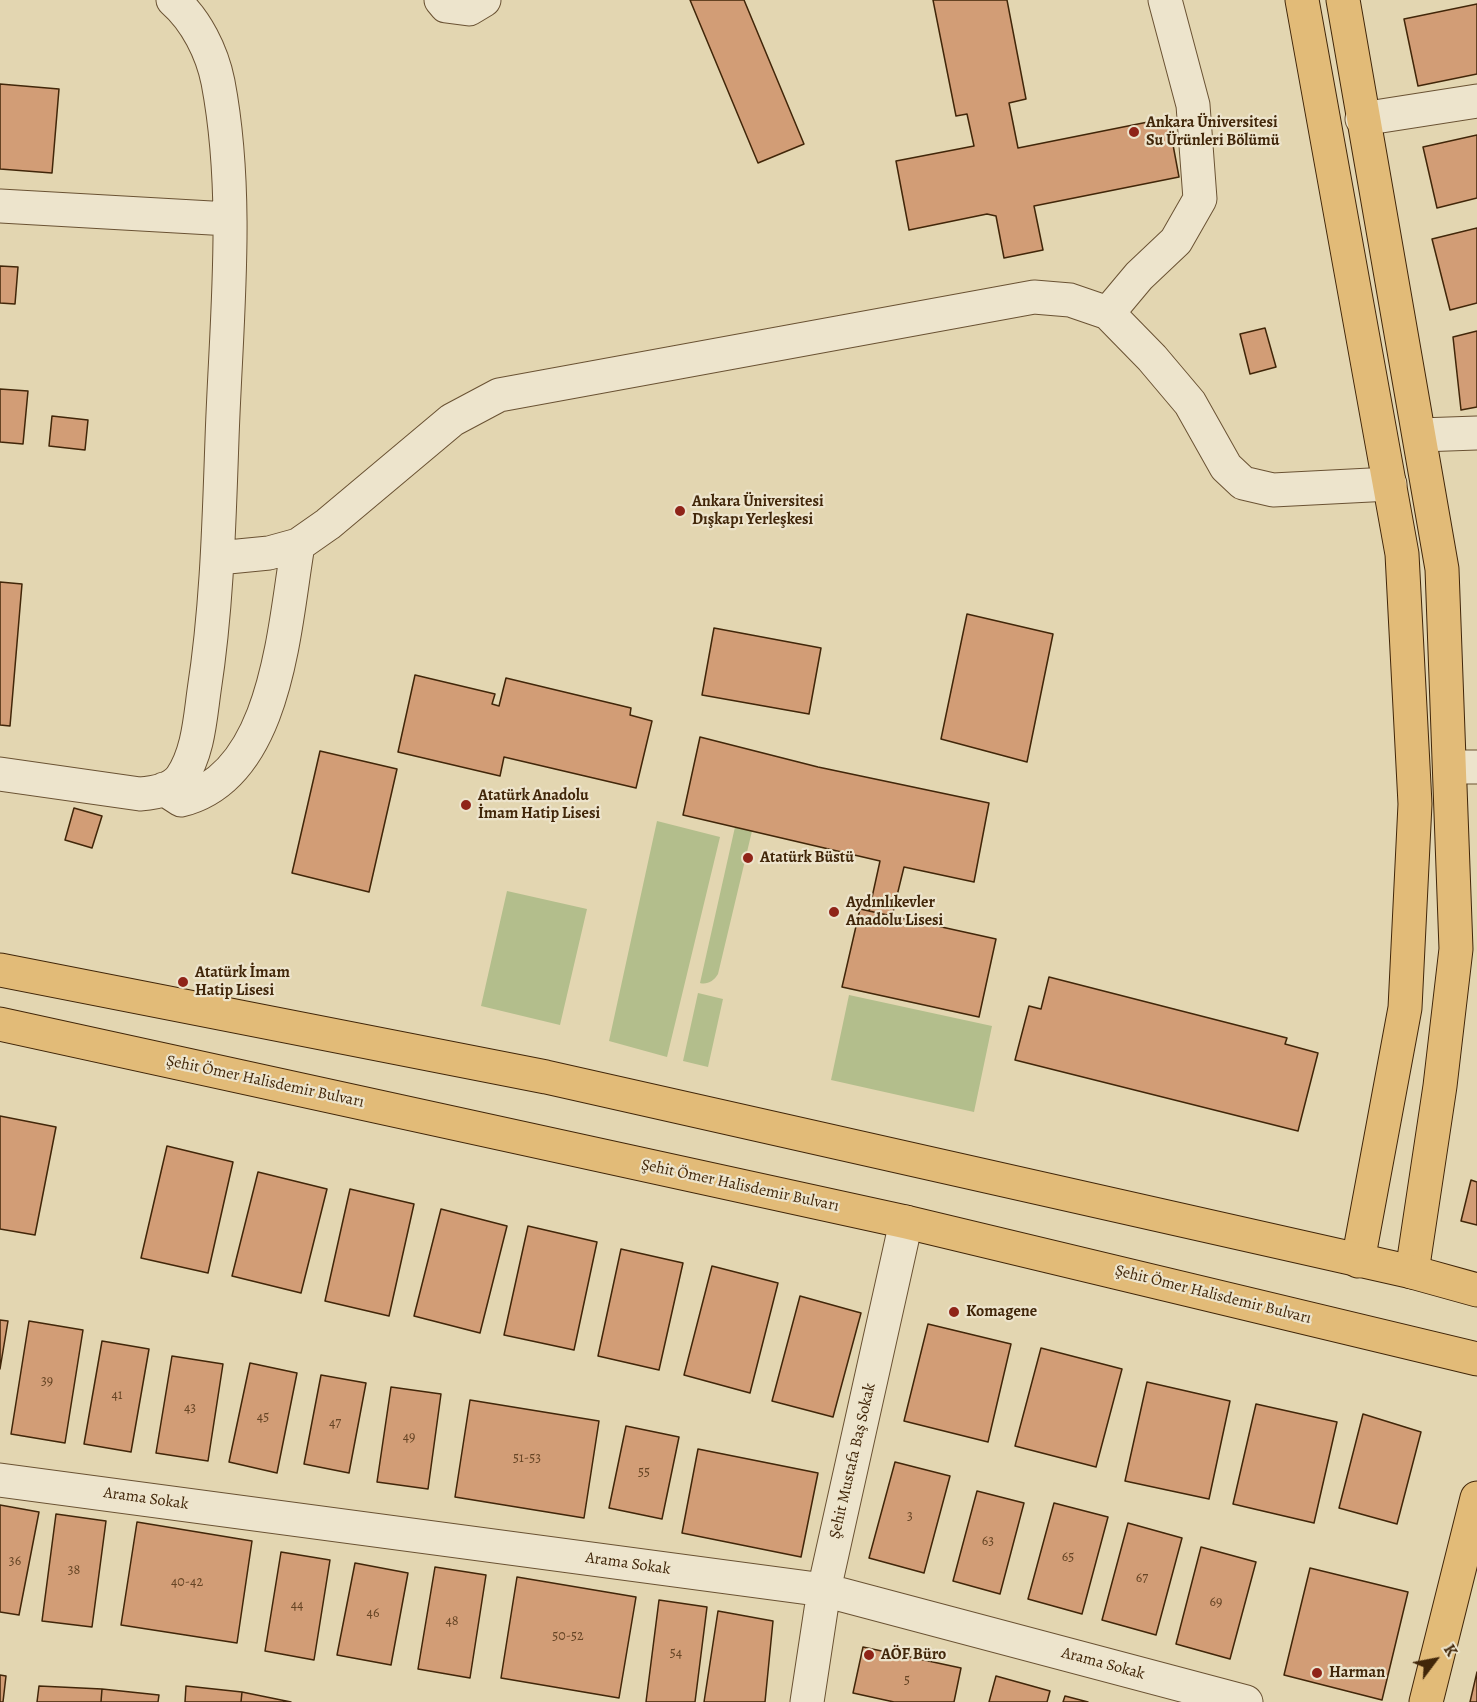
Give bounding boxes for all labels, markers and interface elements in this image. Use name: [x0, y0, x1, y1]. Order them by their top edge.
place label: Ankara Üniversitesi Su Ürünleri Bölümü: [1146, 113, 1279, 151]
marker: Ankara Üniversitesi Su Ürünleri Bölümü: [1127, 125, 1141, 139]
place label: Ankara Üniversitesi Dışkapı Yerleşkesi: [692, 492, 824, 530]
marker: Ankara Üniversitesi Dışkapı Yerleşkesi: [673, 504, 687, 518]
place label: Atatürk Anadolu İmam Hatip Lisesi: [478, 786, 600, 824]
marker: Atatürk Anadolu İmam Hatip Lisesi: [459, 798, 473, 812]
place label: Atatürk Büstü: [760, 848, 854, 868]
marker: Atatürk Büstü: [741, 851, 755, 865]
place label: Aydınlıkevler Anadolu Lisesi: [846, 893, 943, 931]
marker: Aydınlıkevler Anadolu Lisesi: [827, 905, 841, 919]
place label: Atatürk İmam Hatip Lisesi: [195, 963, 290, 1001]
marker: Atatürk İmam Hatip Lisesi: [176, 975, 190, 989]
street label: Şehit Ömer Halisdemir Bulvarı: [164, 1052, 366, 1112]
street label: Şehit Ömer Halisdemir Bulvarı: [639, 1156, 841, 1216]
street label: Şehit Ömer Halisdemir Bulvarı: [1113, 1261, 1313, 1329]
place label: Komagene: [966, 1302, 1037, 1322]
marker: Komagene: [947, 1305, 961, 1319]
house number: 39: [41, 1374, 53, 1390]
street label: Şehit Mustafa Baş Sokak: [826, 1381, 880, 1541]
house number: 41: [111, 1388, 123, 1404]
house number: 43: [184, 1401, 196, 1417]
house number: 45: [257, 1410, 269, 1426]
house number: 47: [329, 1416, 341, 1432]
house number: 49: [403, 1430, 415, 1446]
house number: 51-53: [513, 1451, 541, 1467]
house number: 55: [638, 1465, 650, 1481]
street label: Arama Sokak: [102, 1484, 190, 1514]
house number: 3: [907, 1509, 913, 1525]
house number: 63: [982, 1534, 994, 1550]
street label: Arama Sokak: [584, 1549, 672, 1579]
house number: 65: [1062, 1550, 1074, 1566]
house number: 36: [9, 1554, 21, 1570]
house number: 38: [68, 1563, 80, 1579]
house number: 67: [1136, 1571, 1148, 1587]
house number: 40-42: [171, 1575, 203, 1591]
house number: 69: [1210, 1595, 1222, 1611]
house number: 44: [291, 1598, 303, 1614]
house number: 46: [367, 1606, 379, 1622]
house number: 48: [445, 1614, 459, 1630]
house number: 50-52: [552, 1629, 584, 1645]
north arrow: [1405, 1630, 1465, 1690]
text: K: [1438, 1640, 1462, 1661]
street label: Arama Sokak: [1059, 1644, 1147, 1684]
place label: AÖF Büro: [881, 1645, 946, 1665]
house number: 54: [670, 1646, 682, 1662]
marker: AÖF Büro: [862, 1648, 876, 1662]
place label: Harman: [1329, 1663, 1385, 1683]
marker: Harman: [1310, 1666, 1324, 1680]
house number: 5: [904, 1673, 910, 1689]

